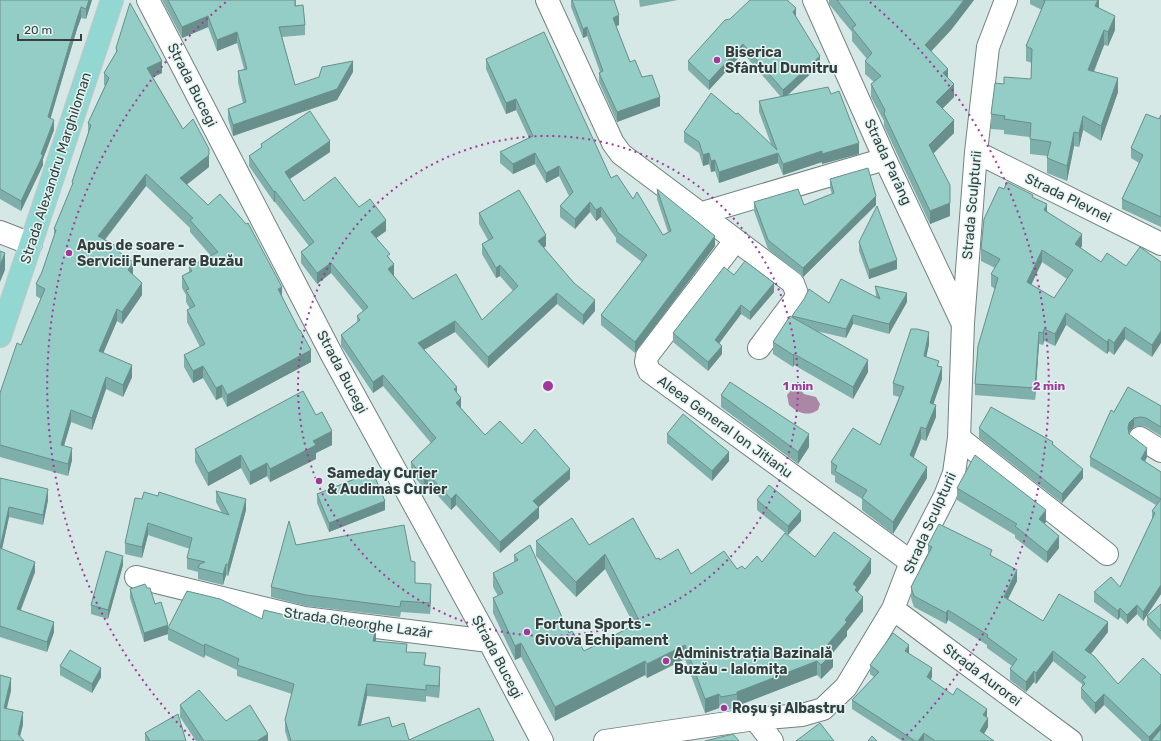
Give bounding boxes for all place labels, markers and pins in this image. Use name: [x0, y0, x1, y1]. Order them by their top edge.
place label: Biserica Sfântul Dumitru: [725, 44, 838, 77]
marker: Biserica Sfântul Dumitru: [712, 55, 722, 65]
place label: Apus de soare - Servicii Funerare Buzău: [77, 237, 243, 270]
marker: Apus de soare - Servicii Funerare Buzău: [64, 248, 74, 258]
centre of rings: [541, 379, 555, 393]
place label: Sameday Curier & Audimas Curier: [327, 465, 448, 498]
marker: Sameday Curier & Audimas Curier: [314, 476, 324, 486]
place label: Fortuna Sports - Givova Echipament: [535, 616, 669, 649]
marker: Fortuna Sports - Givova Echipament: [522, 627, 532, 637]
place label: Administrația Bazinală Buzău - Ialomița: [674, 645, 832, 678]
marker: Administrația Bazinală Buzău - Ialomița: [661, 656, 671, 666]
place label: Roșu și Albastru: [732, 700, 845, 717]
marker: Roșu și Albastru: [719, 703, 729, 713]

